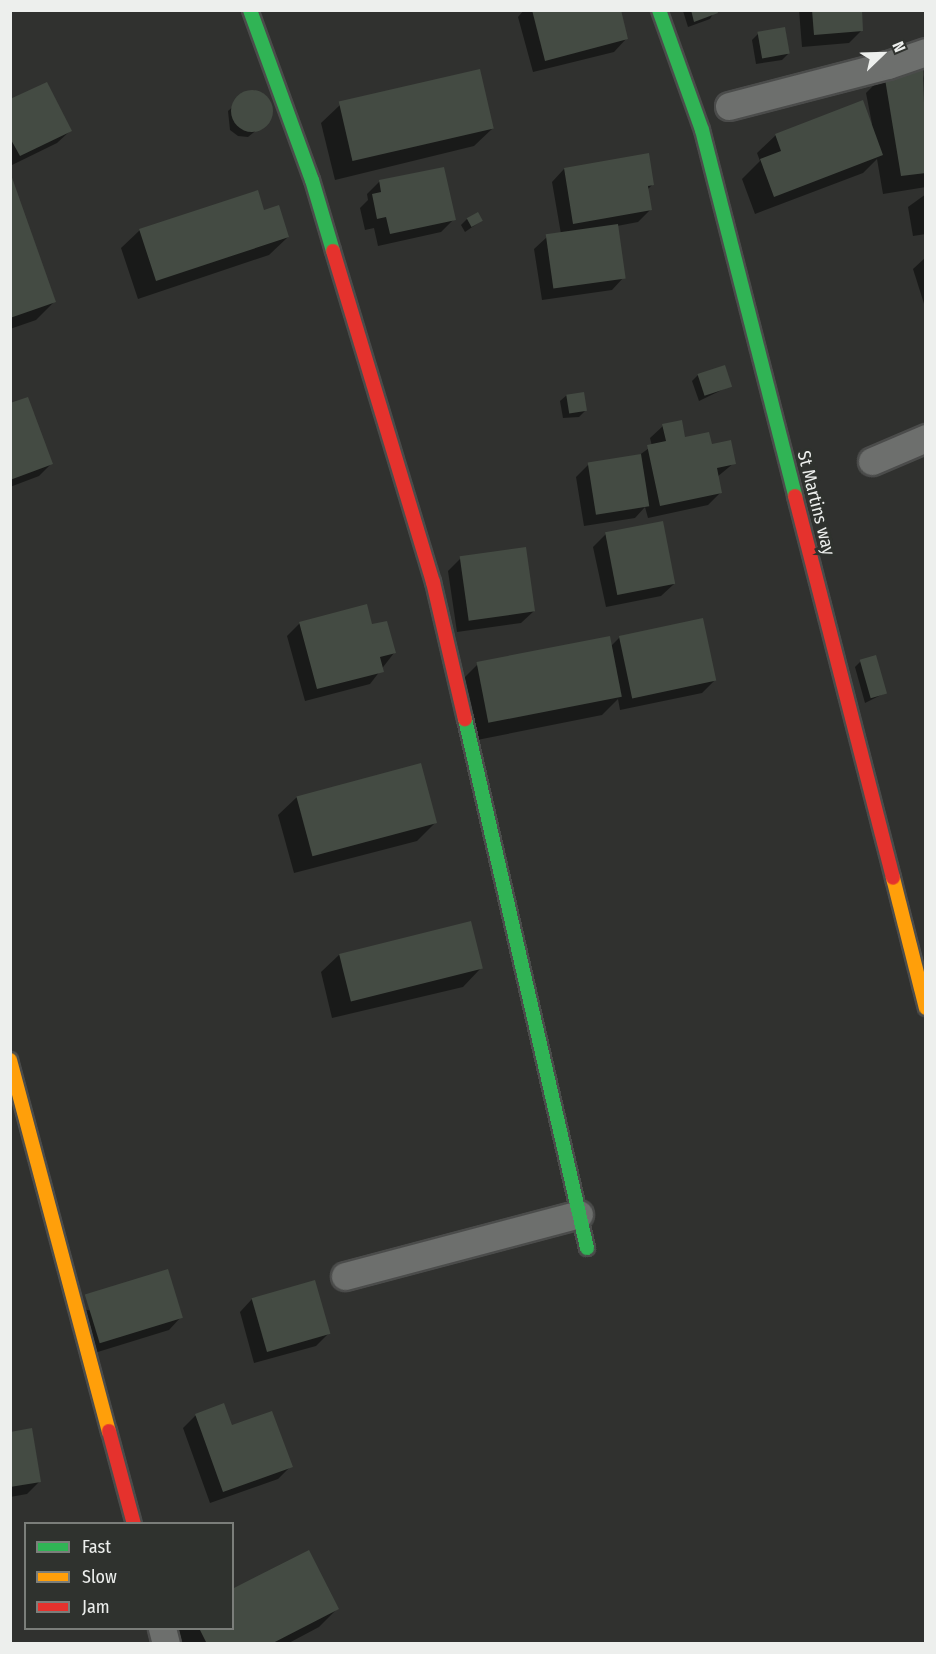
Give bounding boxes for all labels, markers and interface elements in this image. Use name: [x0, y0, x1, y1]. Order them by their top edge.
north arrow: [852, 24, 912, 84]
text: N: [888, 39, 910, 55]
street label: St Martins way: [793, 449, 839, 557]
legend: [24, 1522, 234, 1630]
text: Fast: [82, 1536, 111, 1558]
text: Slow: [82, 1566, 117, 1588]
text: Jam: [82, 1596, 110, 1618]

